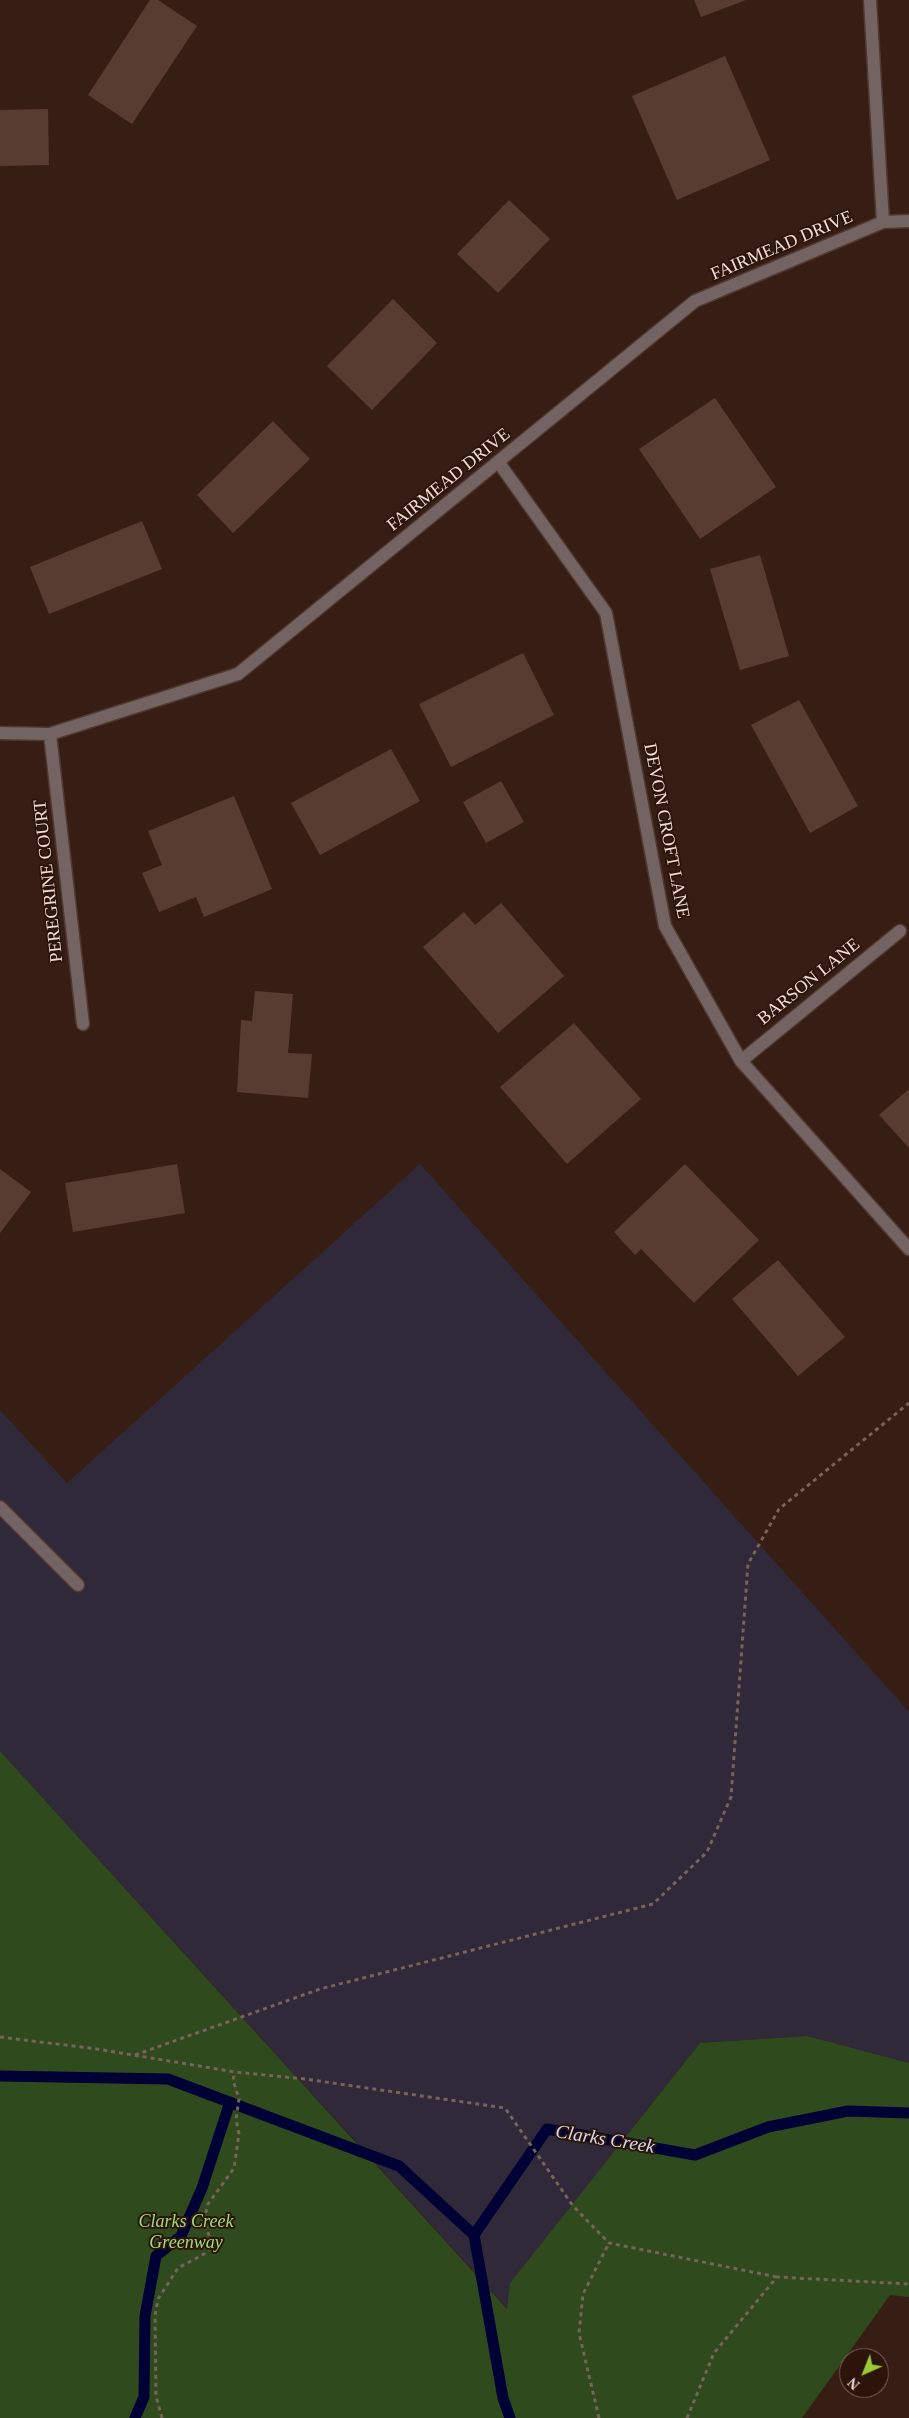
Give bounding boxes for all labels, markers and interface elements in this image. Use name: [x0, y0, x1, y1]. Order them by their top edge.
street label: FAIRMEAD DRIVE: [708, 206, 856, 286]
street label: FAIRMEAD DRIVE: [383, 424, 515, 536]
street label: DEVON CROFT LANE: [638, 742, 694, 920]
street label: PEREGRINE COURT: [30, 799, 68, 963]
street label: BARSON LANE: [753, 934, 865, 1030]
water label: Clarks Creek: [554, 2121, 656, 2159]
park label: Clarks Creek Greenway: [139, 2211, 233, 2254]
north arrow: [839, 2348, 889, 2398]
text: N: [845, 2375, 863, 2392]

